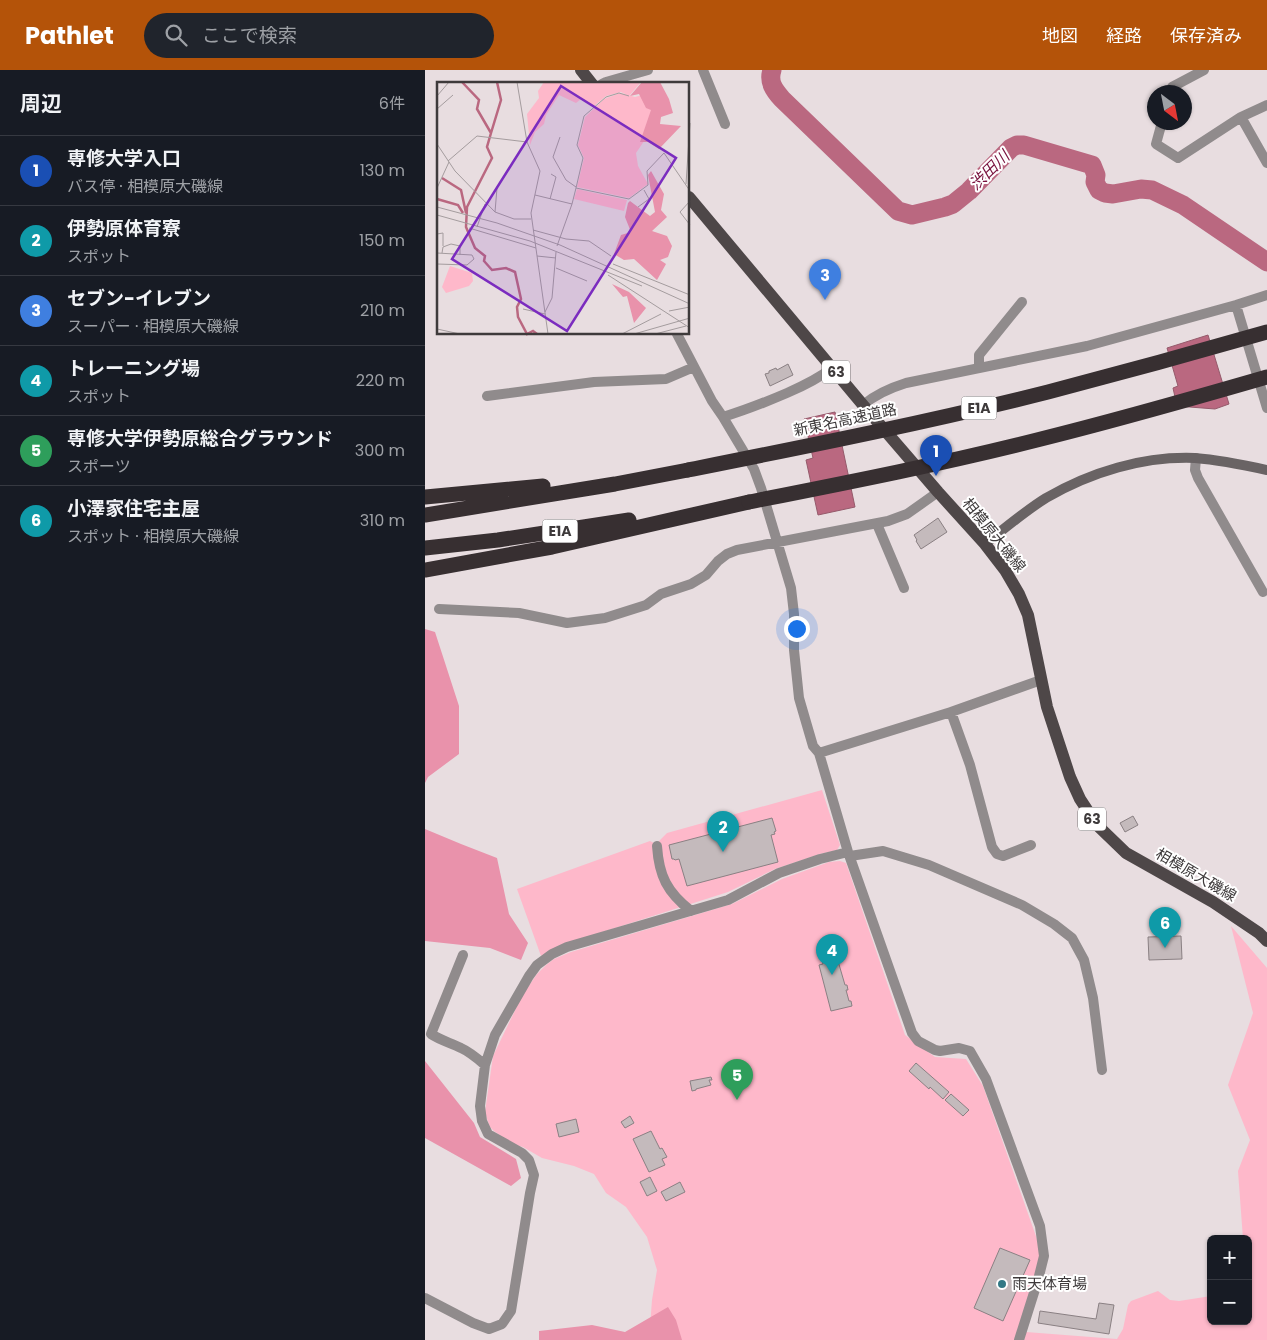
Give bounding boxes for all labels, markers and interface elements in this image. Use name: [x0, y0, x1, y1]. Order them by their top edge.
search box: [144, 13, 494, 58]
text: Pathlet: [25, 19, 114, 52]
icon: search: [162, 21, 190, 49]
text: ここで検索: [202, 22, 297, 49]
text: 地図: [1042, 23, 1078, 48]
text: 経路: [1106, 23, 1142, 48]
text: 保存済み: [1170, 23, 1242, 48]
inset map: [437, 82, 690, 335]
north arrow: [1147, 85, 1192, 130]
text: 周辺: [20, 89, 62, 118]
text: 6件: [379, 92, 405, 115]
water label: 渋田川: [964, 144, 1016, 195]
text: 専修大学入口: [67, 145, 181, 172]
text: 1: [33, 159, 39, 182]
text: 130 m: [360, 159, 405, 182]
text: バス停 · 相模原大磯線: [67, 175, 223, 198]
text: 伊勢原体育寮: [67, 215, 181, 242]
text: 2: [31, 229, 41, 252]
text: 150 m: [359, 229, 405, 252]
text: スポット: [67, 245, 131, 268]
pin: 3: [809, 259, 841, 300]
text: セブン-イレブン: [67, 285, 211, 312]
text: 3: [31, 299, 41, 322]
text: 210 m: [360, 299, 405, 322]
text: スーパー · 相模原大磯線: [67, 315, 239, 338]
text: トレーニング場: [67, 355, 200, 382]
road number: 63: [822, 360, 850, 384]
text: 4: [31, 369, 41, 392]
text: 220 m: [356, 369, 405, 392]
text: スポット: [67, 385, 131, 408]
road number: E1A: [961, 396, 997, 419]
street label: 新東名高速道路: [791, 398, 898, 441]
text: 専修大学伊勢原総合グラウンド: [67, 425, 333, 452]
pin: 1: [920, 435, 952, 476]
text: 5: [31, 439, 41, 462]
text: 300 m: [355, 439, 405, 462]
text: スポーツ: [67, 455, 131, 478]
street label: 相模原大磯線: [958, 493, 1031, 576]
text: 小澤家住宅主屋: [67, 495, 200, 522]
text: 6: [31, 509, 41, 532]
text: 310 m: [360, 509, 405, 532]
road number: E1A: [543, 520, 577, 542]
text: スポット · 相模原大磯線: [67, 525, 239, 548]
your location: [784, 616, 810, 642]
road number: 63: [1078, 808, 1106, 831]
pin: 2: [707, 811, 739, 852]
street label: 相模原大磯線: [1152, 843, 1240, 906]
pin: 6: [1149, 907, 1181, 948]
pin: 4: [816, 934, 848, 975]
pin: 5: [721, 1059, 753, 1100]
map controls: [1207, 1235, 1252, 1325]
button: +: [1207, 1235, 1252, 1280]
place label: 雨天体育場: [1012, 1273, 1087, 1294]
marker: 雨天体育場: [996, 1278, 1008, 1290]
button: −: [1207, 1280, 1252, 1325]

